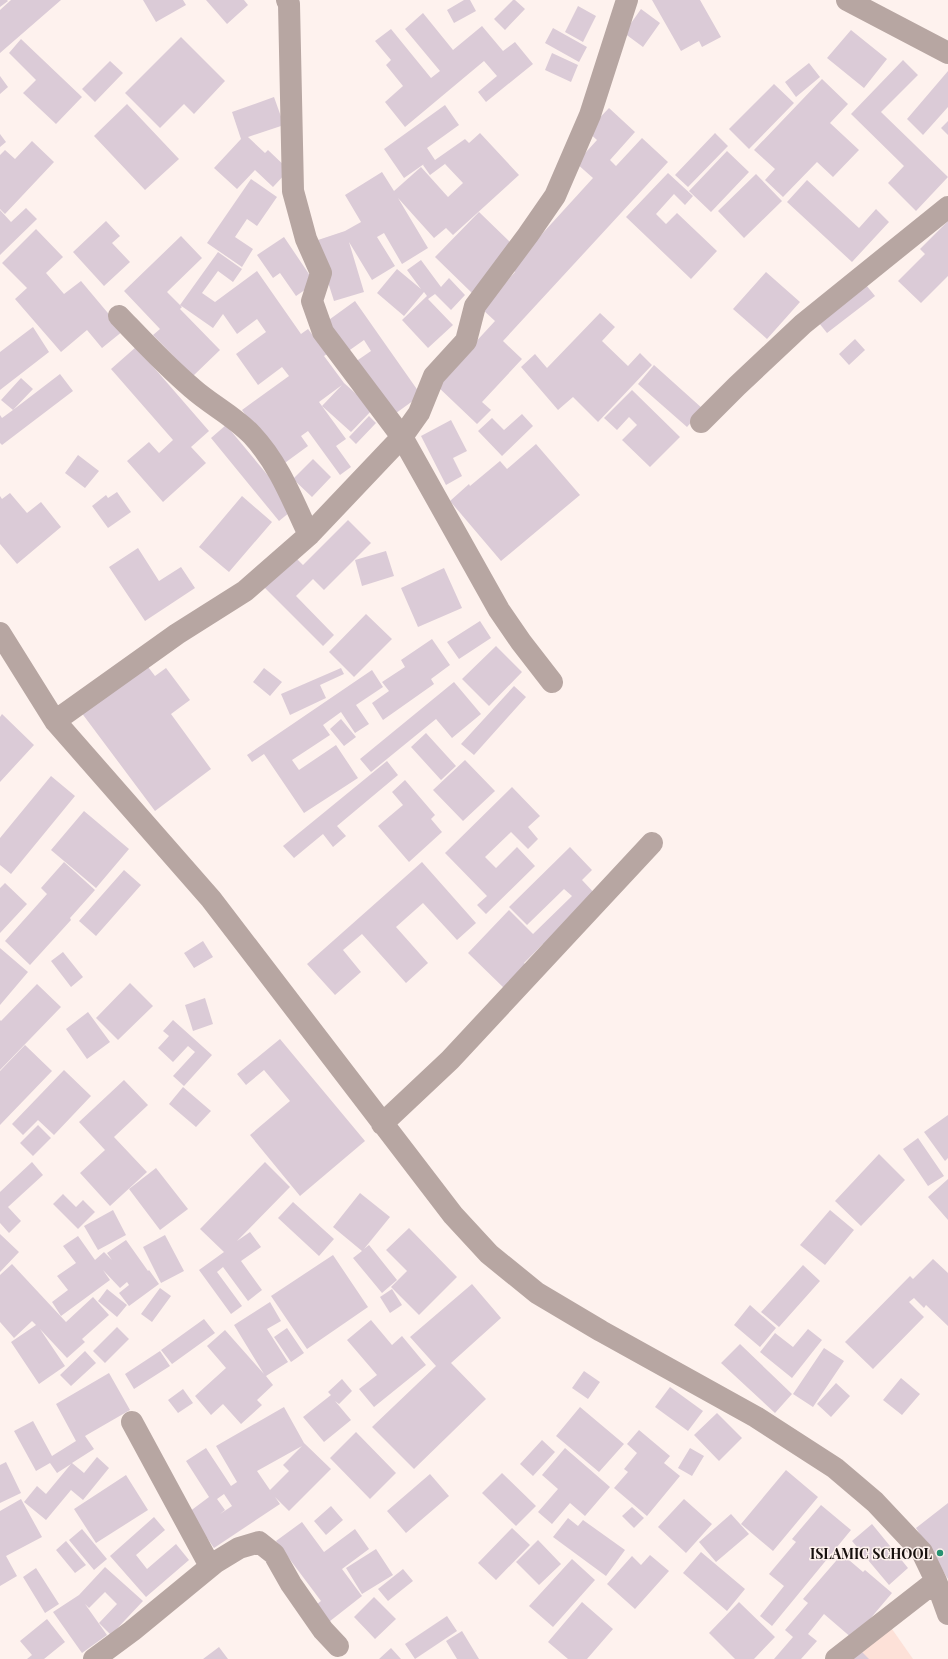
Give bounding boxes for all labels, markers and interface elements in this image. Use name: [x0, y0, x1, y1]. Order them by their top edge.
place label: ISLAMIC SCHOOL: [810, 1544, 932, 1563]
marker: ISLAMIC SCHOOL: [935, 1548, 945, 1558]

